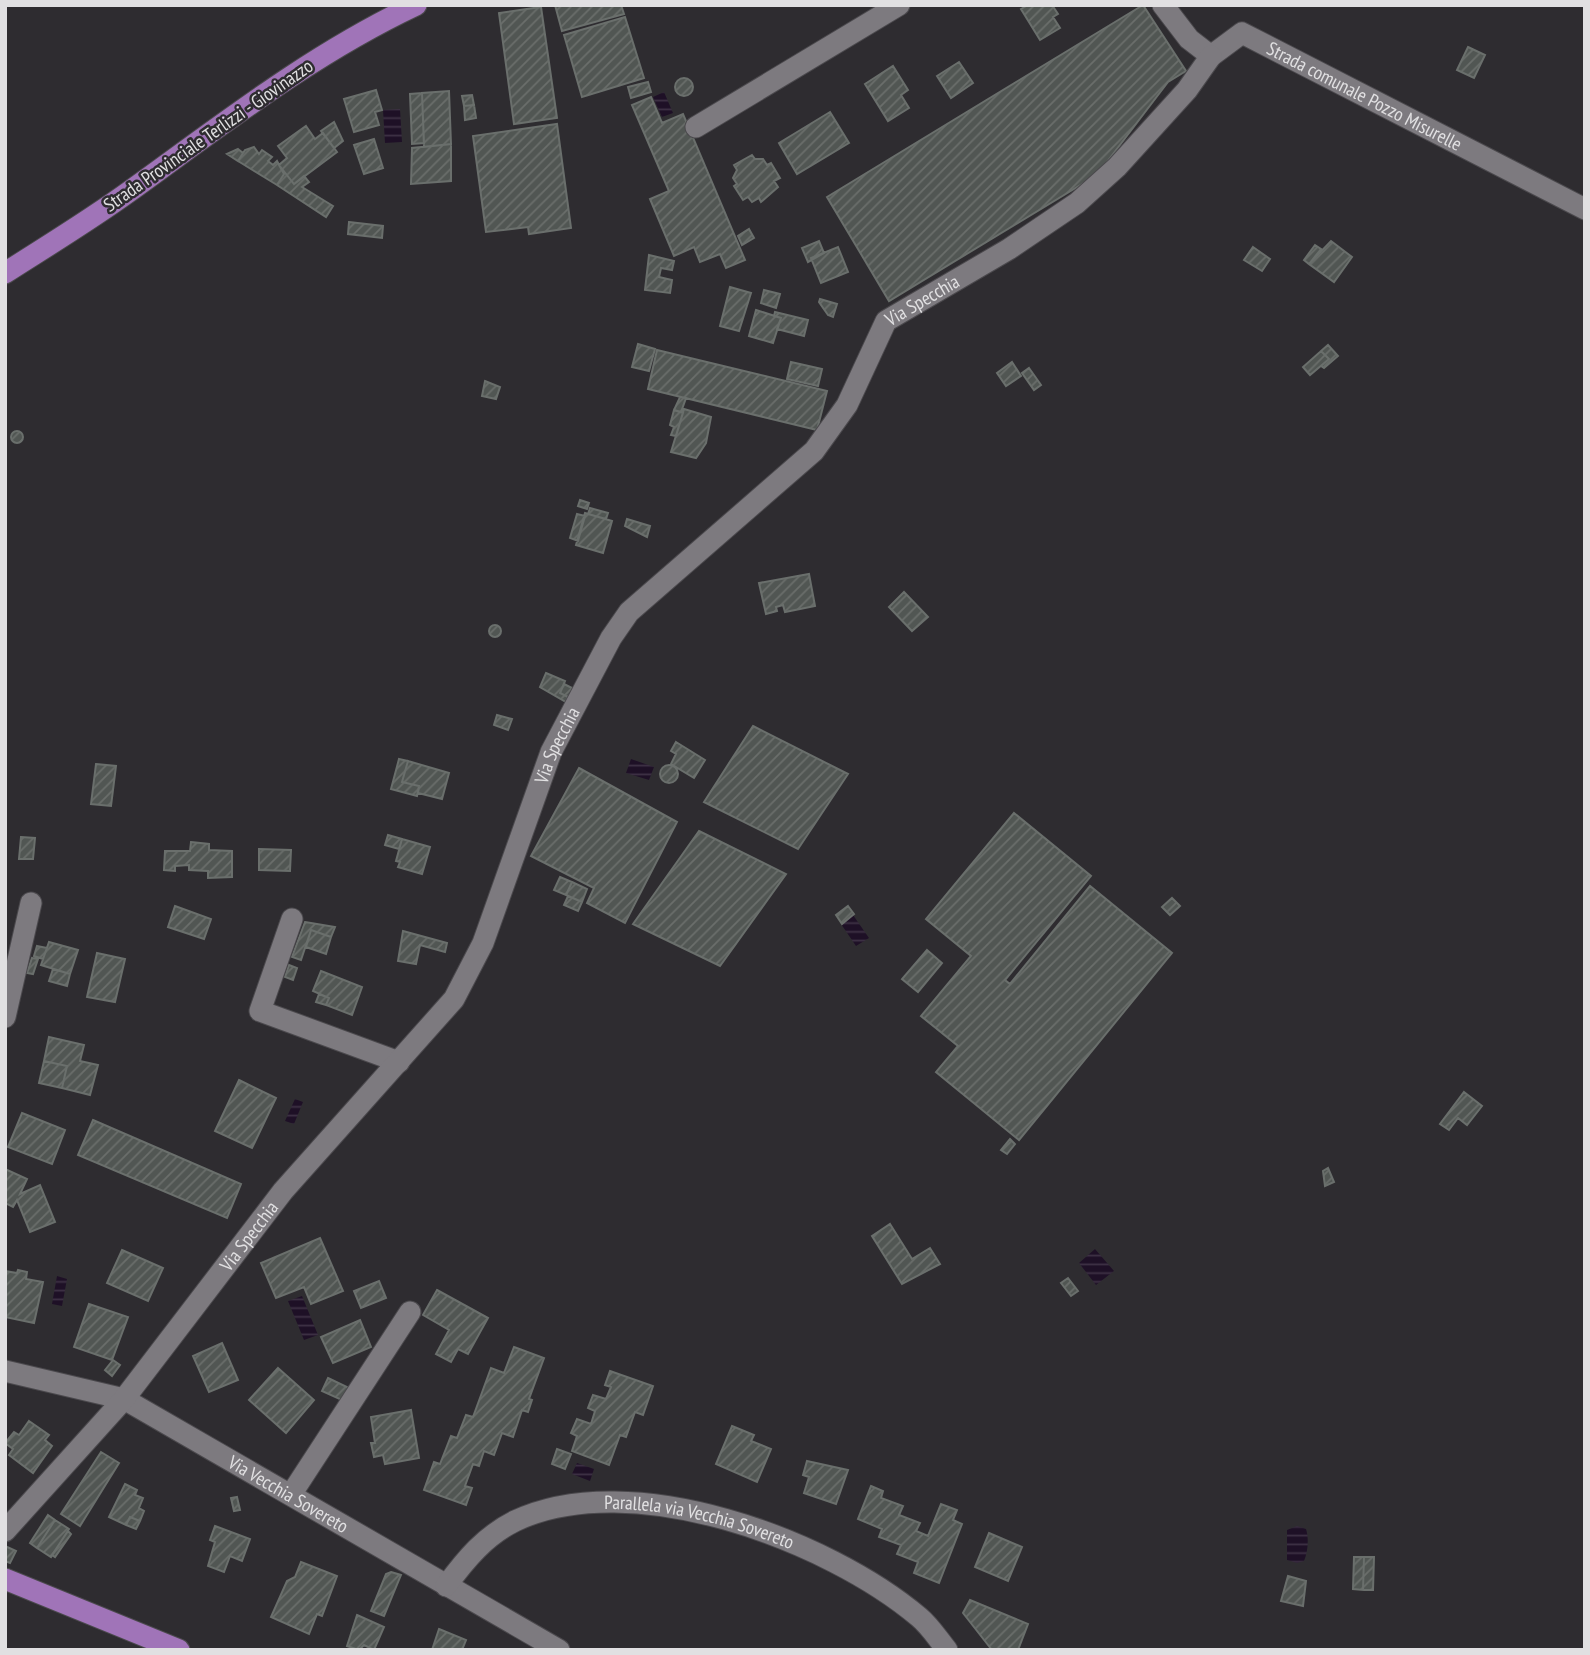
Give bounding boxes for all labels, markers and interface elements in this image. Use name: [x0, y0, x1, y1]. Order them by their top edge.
street label: Strada comunale Pozzo Misurelle: [1263, 36, 1466, 156]
street label: Strada Provinciale Terlizzi - Giovinazzo: [99, 53, 317, 217]
street label: Via Specchia: [880, 269, 963, 332]
street label: Via Specchia: [528, 703, 585, 788]
street label: Via Specchia: [214, 1196, 283, 1277]
street label: Via Vecchia Sovereto: [223, 1449, 353, 1538]
street label: Parallela via Vecchia Sovereto: [604, 1490, 798, 1554]

